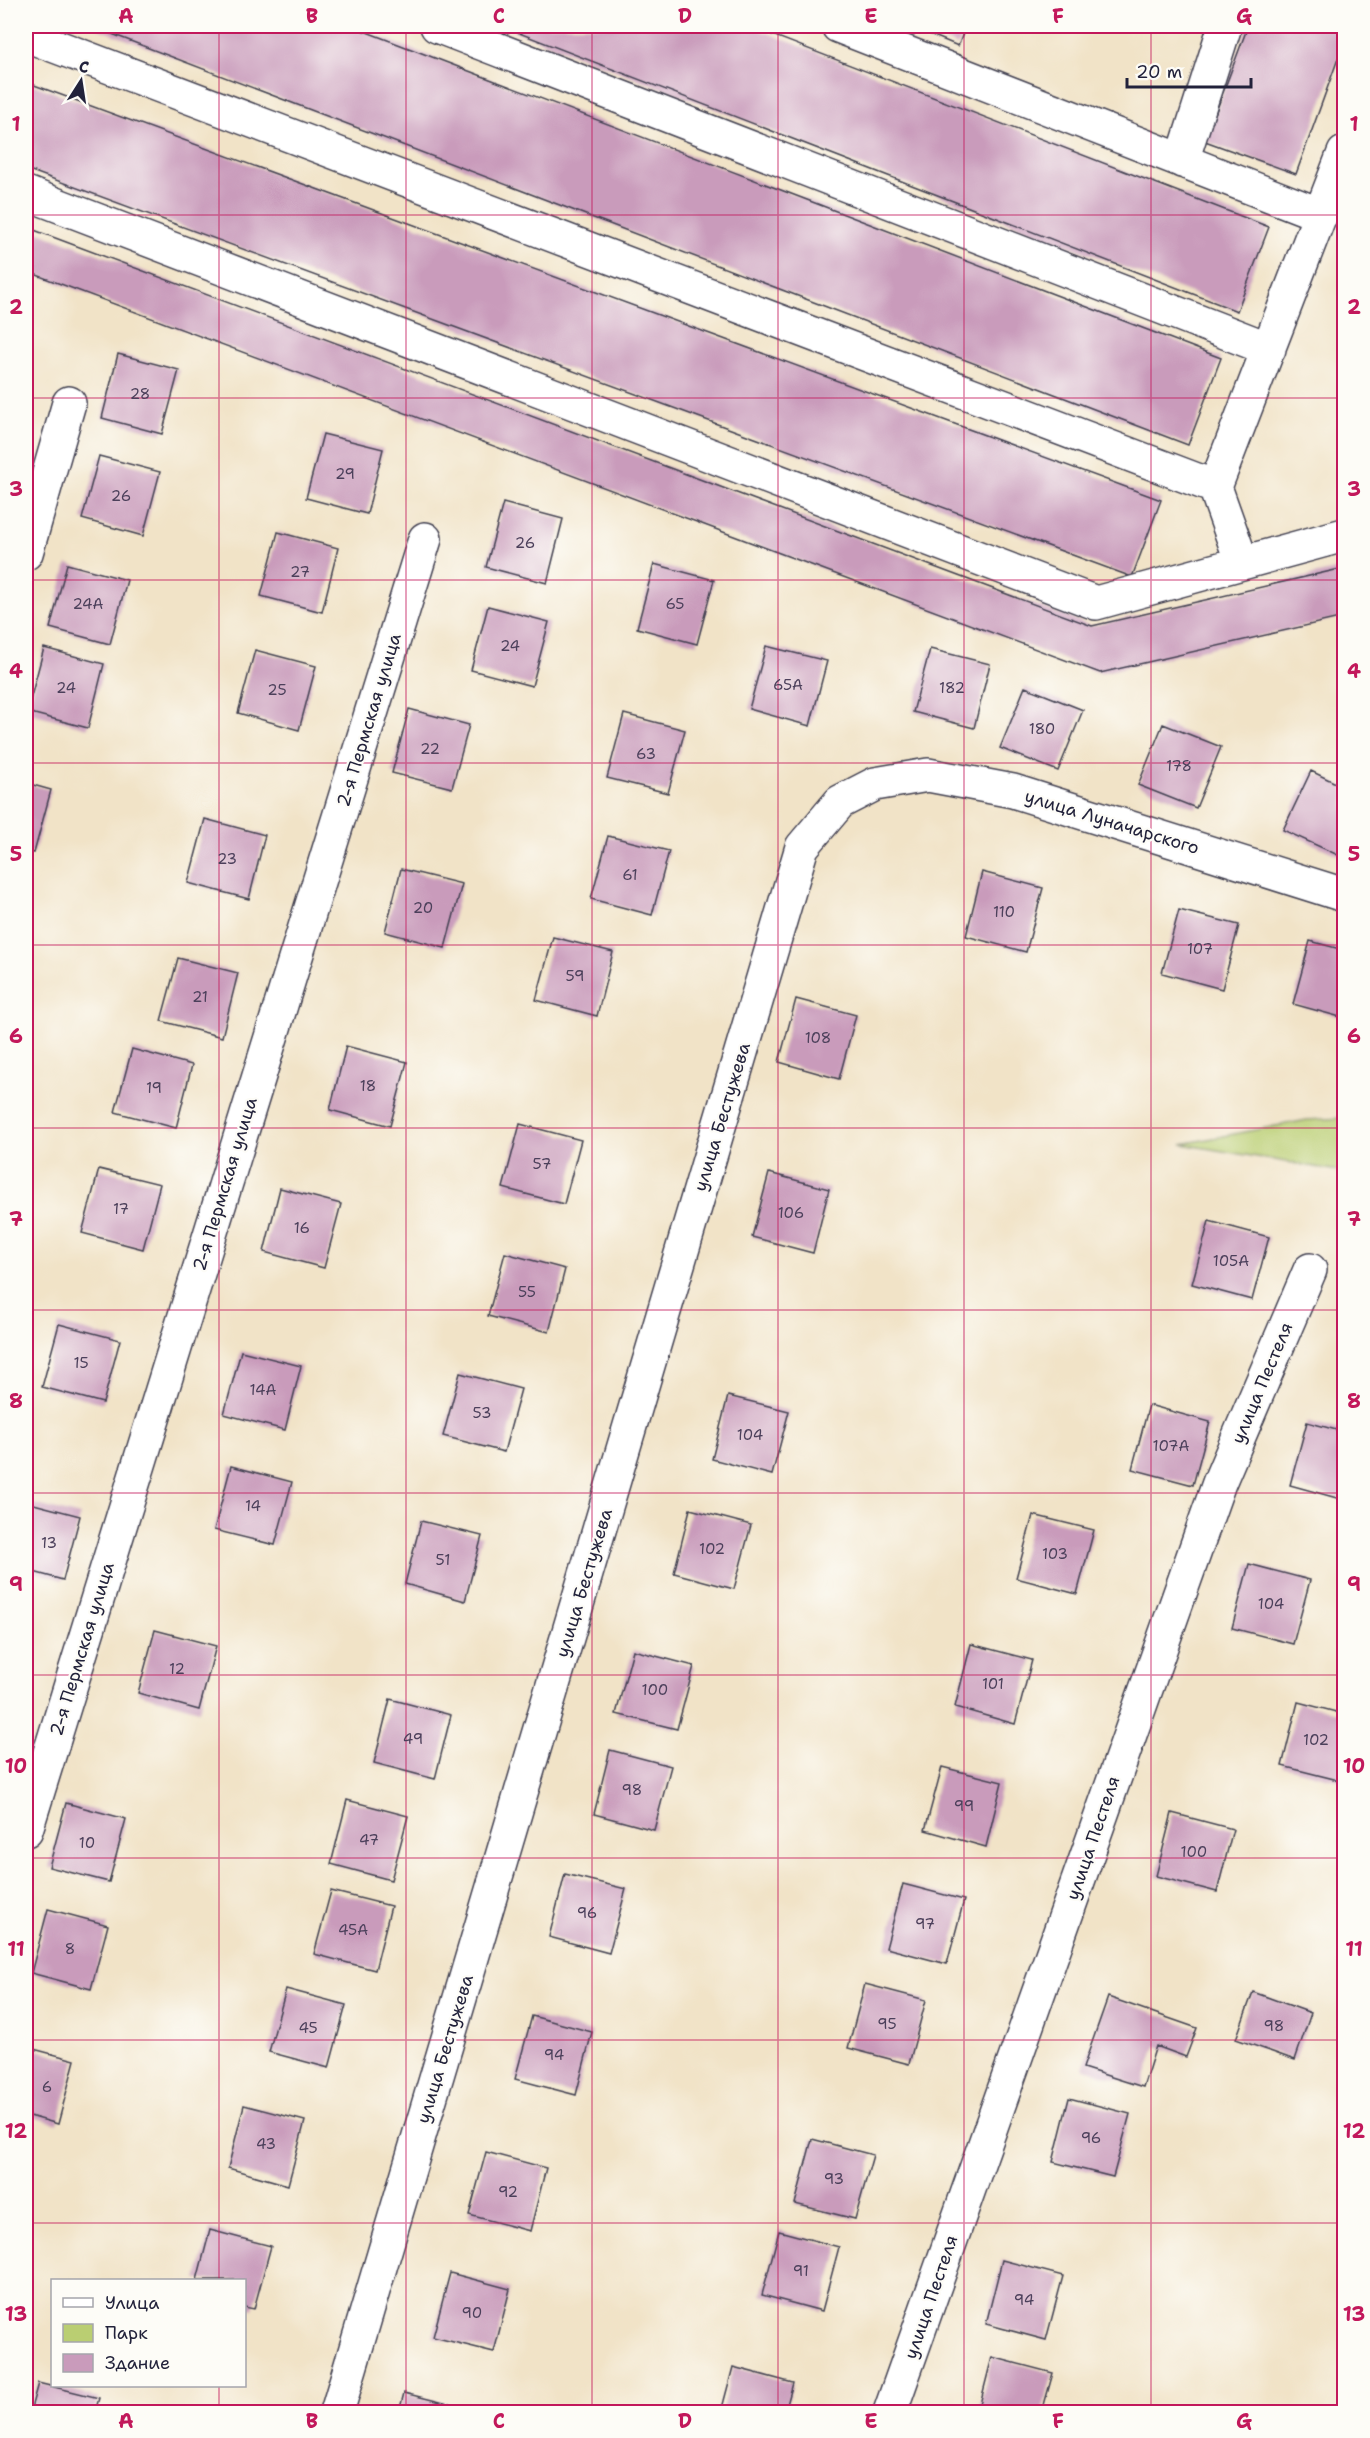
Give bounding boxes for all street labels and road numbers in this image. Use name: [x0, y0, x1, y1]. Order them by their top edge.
street label: 2-я Пермская улица: [331, 630, 407, 810]
street label: улица Луначарского: [1022, 784, 1202, 860]
street label: улица Бестужева: [688, 1040, 756, 1194]
street label: 2-я Пермская улица: [187, 1094, 263, 1274]
street label: улица Пестеля: [1226, 1319, 1298, 1447]
street label: улица Бестужева: [550, 1506, 618, 1660]
street label: 2-я Пермская улица: [44, 1559, 120, 1739]
street label: улица Пестеля: [1061, 1773, 1125, 1903]
street label: улица Бестужева: [411, 1972, 479, 2126]
street label: улица Пестеля: [899, 2232, 963, 2362]

